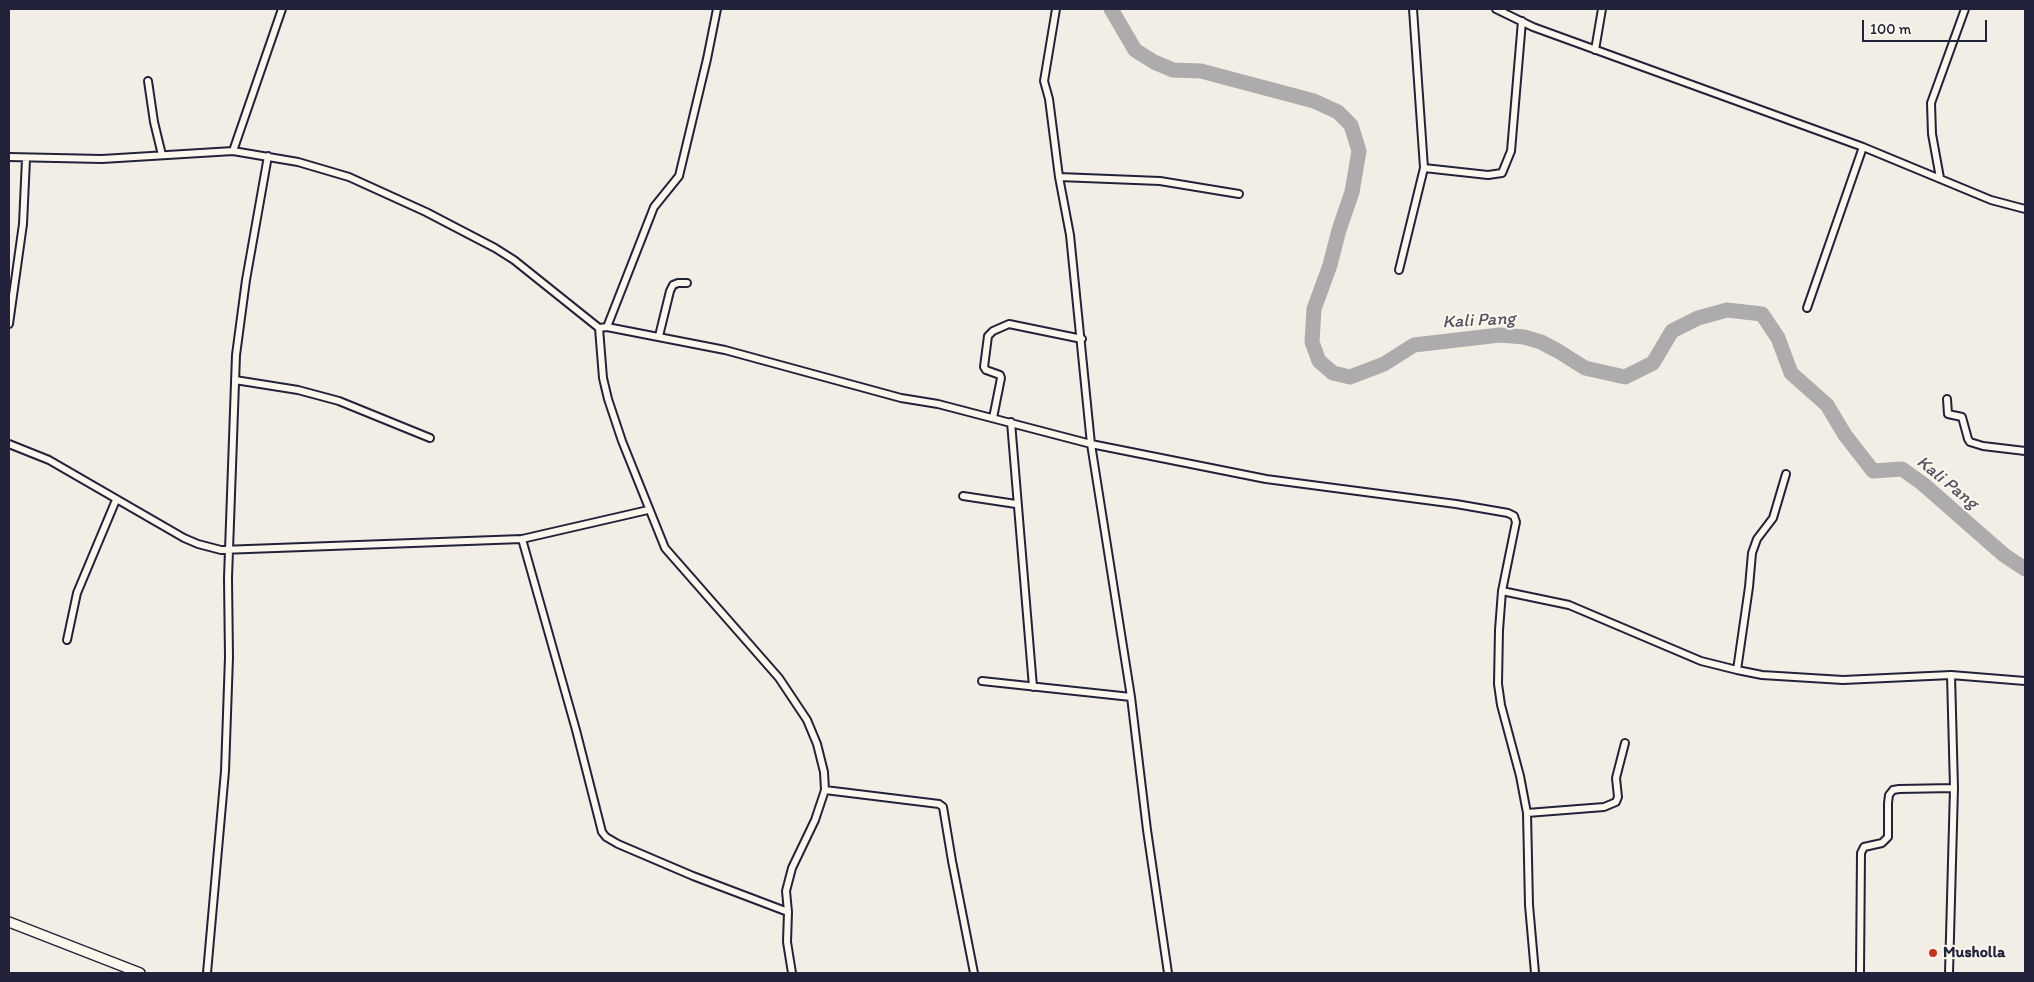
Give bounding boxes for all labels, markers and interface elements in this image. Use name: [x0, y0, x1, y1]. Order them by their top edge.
scale bar: [1864, 10, 1989, 42]
text: 100 m: [1870, 20, 1911, 38]
water label: Kali Pang: [1442, 308, 1516, 334]
water label: Kali Pang: [1912, 452, 1982, 514]
place label: Musholla: [1943, 943, 2005, 963]
marker: Musholla: [1927, 947, 1939, 959]

